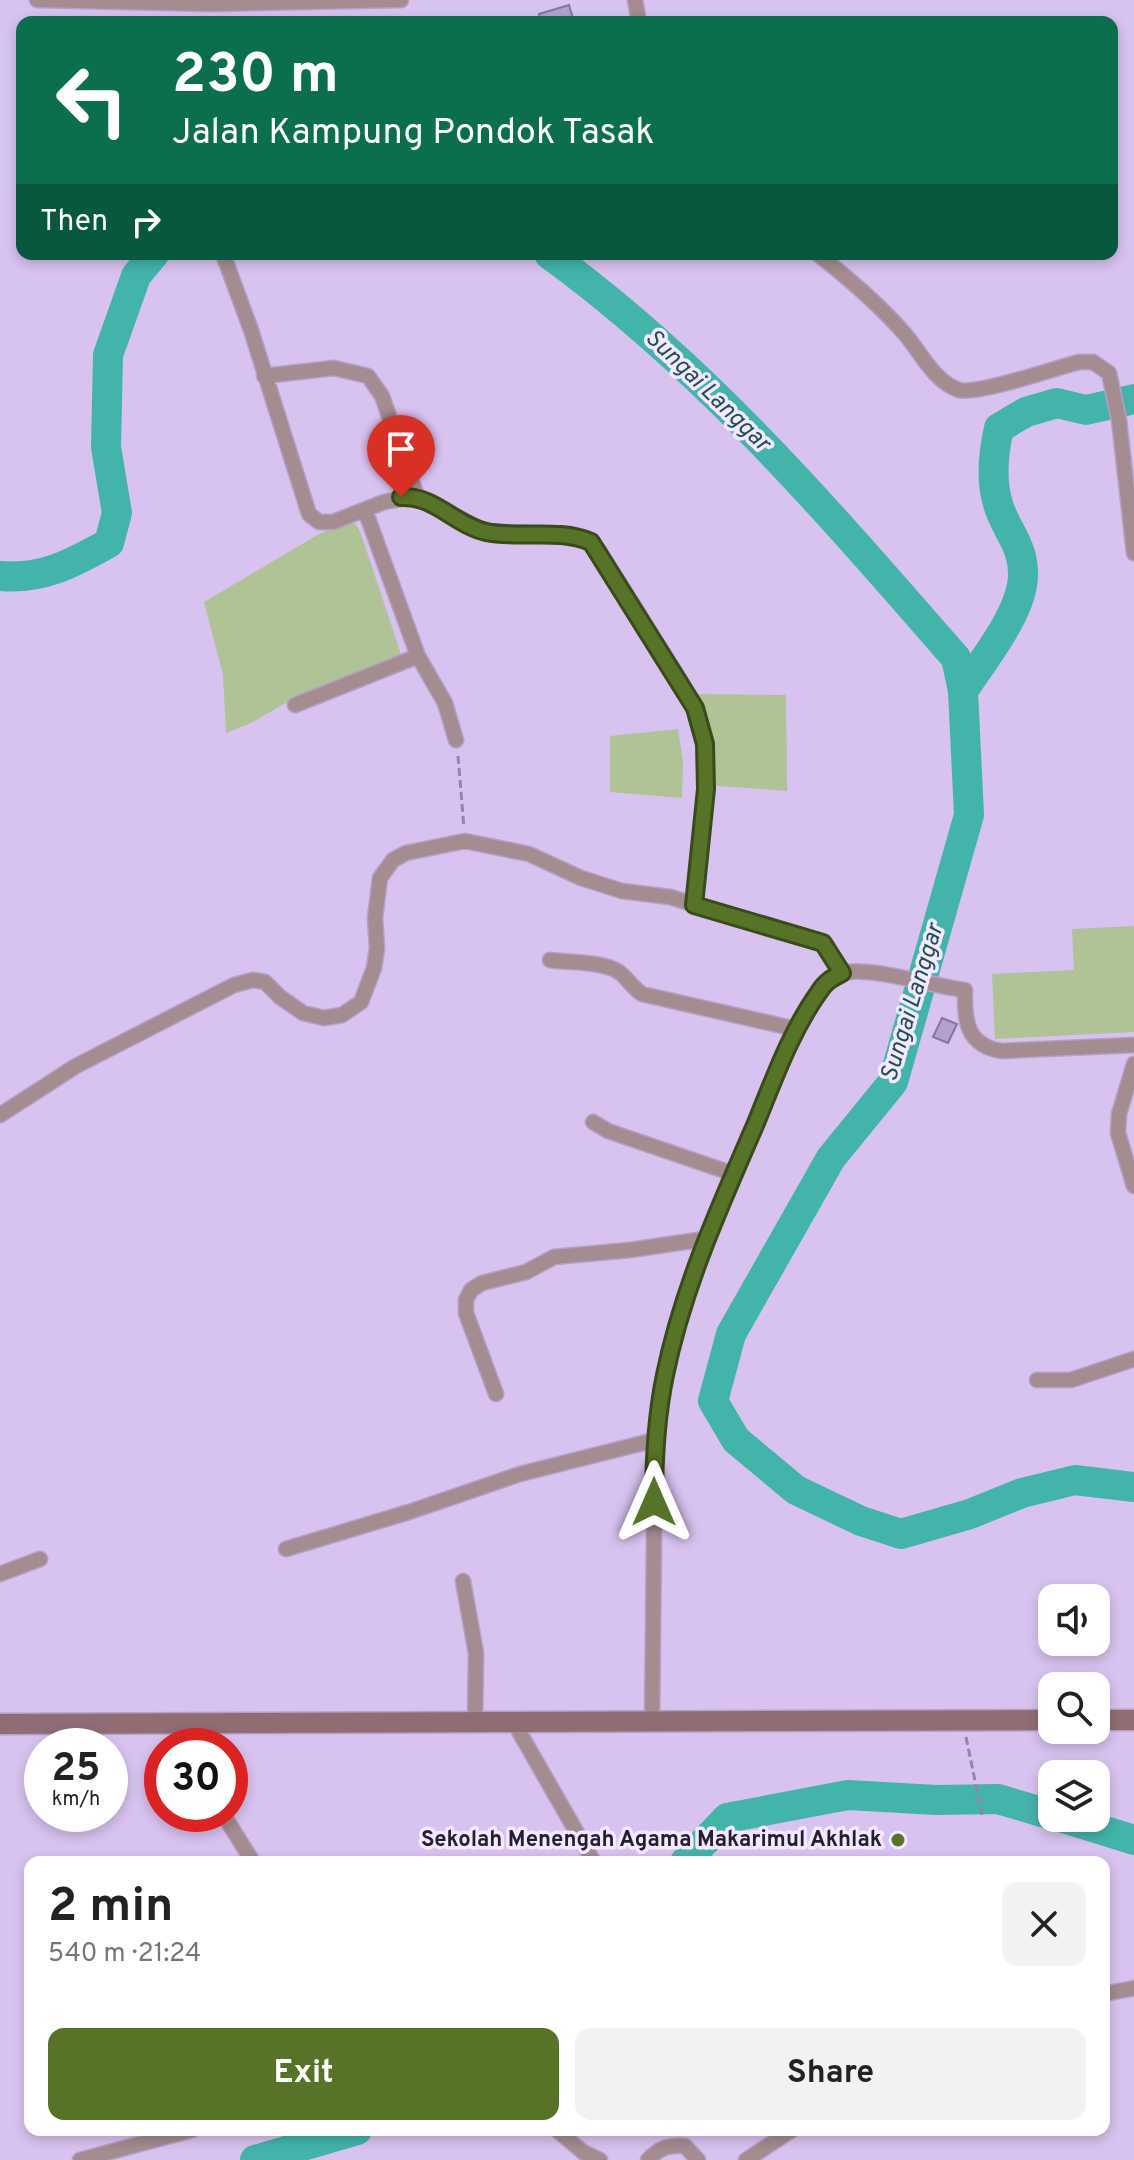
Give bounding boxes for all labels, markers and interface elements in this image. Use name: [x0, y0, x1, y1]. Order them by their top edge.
text: 230 m: [172, 42, 339, 112]
icon: left: [40, 48, 144, 152]
text: Jalan Kampung Pondok Tasak: [172, 111, 654, 157]
icon: right: [124, 200, 168, 244]
text: Then: [40, 204, 108, 241]
water label: Sungai Langgar: [638, 324, 777, 460]
pin: [367, 415, 435, 497]
icon: arrive: [379, 427, 423, 471]
water label: Sungai Langgar: [875, 919, 952, 1085]
position arrow: [612, 1460, 696, 1544]
map controls: [1038, 1584, 1110, 1832]
button: sound: [1038, 1584, 1110, 1656]
button: search: [1038, 1672, 1110, 1744]
speed limit sign: 30: [144, 1728, 248, 1832]
text: 25: [52, 1745, 100, 1795]
button: layers: [1038, 1760, 1110, 1832]
text: km/h: [52, 1787, 100, 1813]
place label: Sekolah Menengah Agama Makarimul Akhlak: [421, 1827, 882, 1854]
marker: Sekolah Menengah Agama Makarimul Akhlak: [889, 1831, 907, 1849]
text: 2 min: [48, 1878, 173, 1938]
button: close: [1002, 1882, 1086, 1966]
text: 540 m · 21:24: [48, 1938, 201, 1971]
button: Exit: [48, 2028, 559, 2120]
button: Share: [575, 2028, 1086, 2120]

